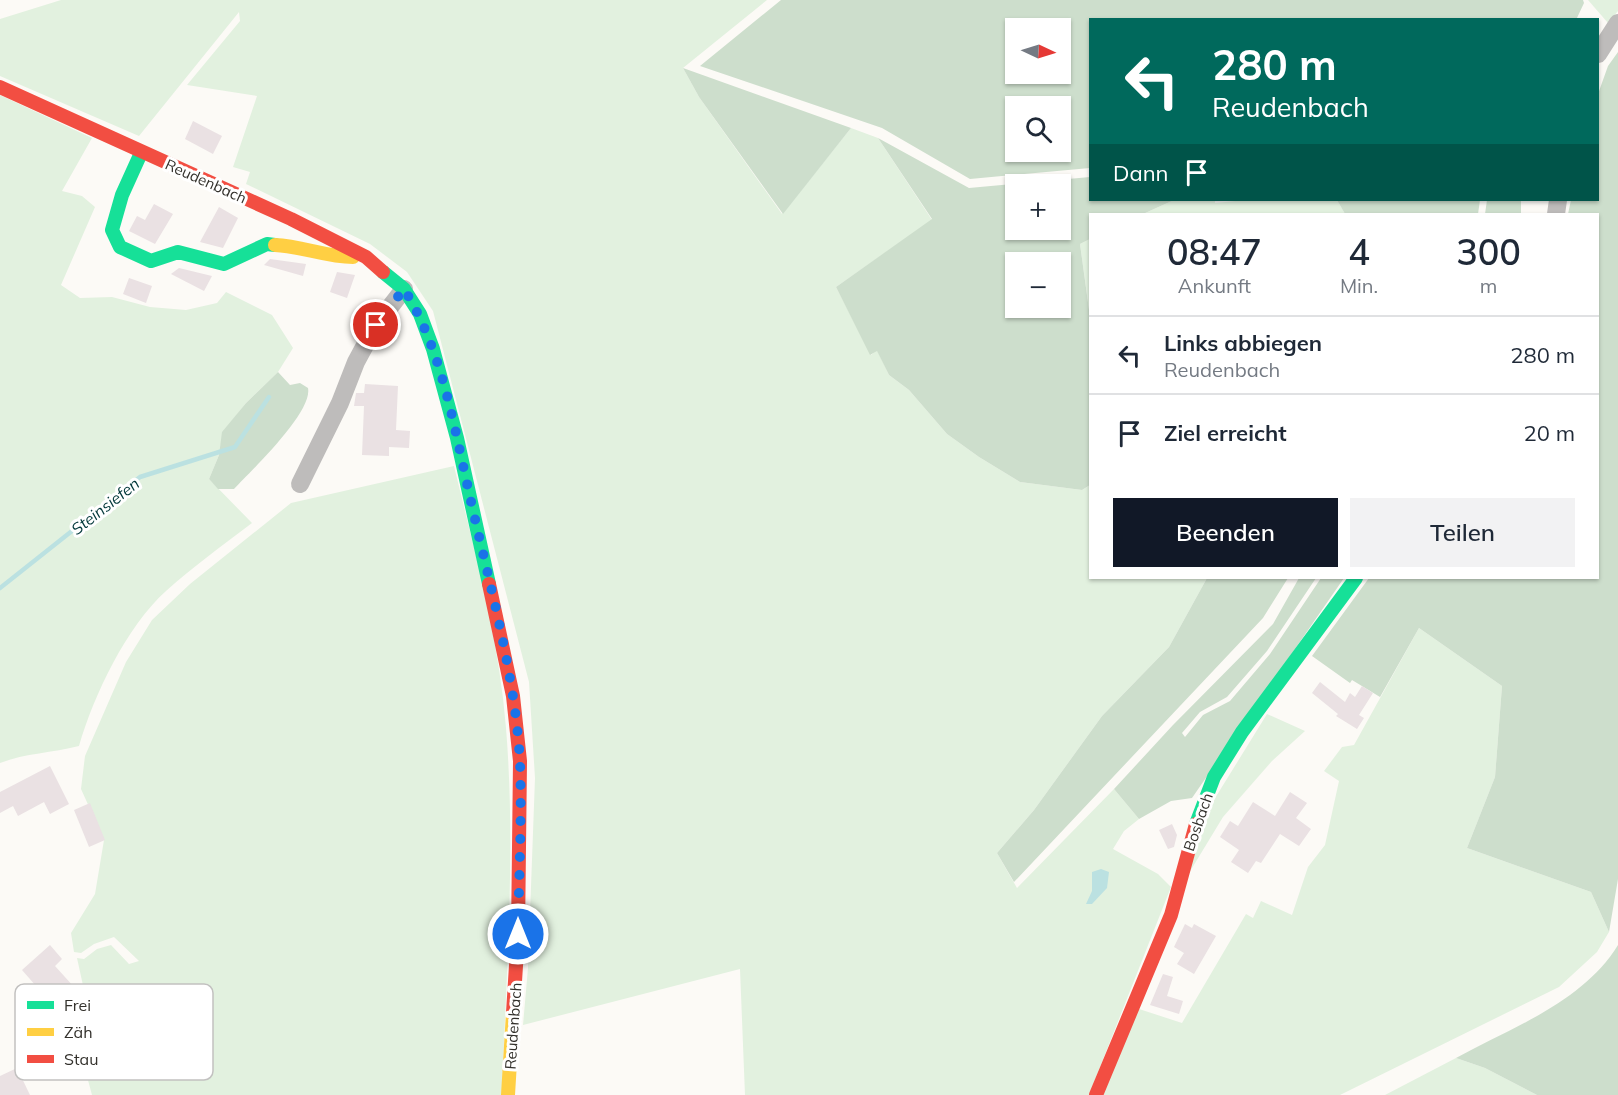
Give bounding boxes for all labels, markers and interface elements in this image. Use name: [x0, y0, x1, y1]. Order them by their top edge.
north arrow: [1005, 18, 1071, 84]
map controls: [1005, 18, 1071, 318]
text: 280 m: [1212, 38, 1337, 91]
icon: left: [1113, 42, 1191, 120]
text: Reudenbach: [1212, 90, 1369, 124]
button: search: [1005, 96, 1071, 162]
street label: Reudenbach: [162, 155, 250, 207]
icon: arrive: [1180, 156, 1213, 189]
text: Dann: [1113, 159, 1168, 187]
button: +: [1005, 174, 1071, 240]
text: 08:47: [1167, 229, 1262, 274]
text: 4: [1348, 229, 1370, 274]
text: 300: [1456, 229, 1521, 274]
button: −: [1005, 252, 1071, 318]
text: Ankunft: [1178, 273, 1251, 298]
text: Min.: [1340, 273, 1378, 298]
text: m: [1480, 273, 1497, 298]
pin: [350, 299, 401, 350]
icon: arrive: [359, 308, 392, 341]
text: Links abbiegen: [1164, 329, 1322, 357]
icon: left: [1113, 339, 1146, 372]
text: 280 m: [1510, 341, 1575, 369]
text: Reudenbach: [1164, 357, 1280, 382]
icon: arrive: [1113, 417, 1146, 450]
text: Ziel erreicht: [1164, 419, 1287, 447]
text: 20 m: [1524, 419, 1575, 447]
water label: Steinsiefen: [67, 473, 143, 539]
button: Beenden: [1113, 498, 1338, 567]
button: Teilen: [1350, 498, 1575, 567]
street label: Bosbach: [1179, 790, 1217, 854]
position arrow: [486, 902, 550, 966]
street label: Reudenbach: [500, 982, 526, 1070]
legend: [15, 984, 213, 1080]
text: Frei: [64, 995, 91, 1015]
text: Zäh: [64, 1022, 93, 1042]
text: Stau: [64, 1049, 98, 1069]

